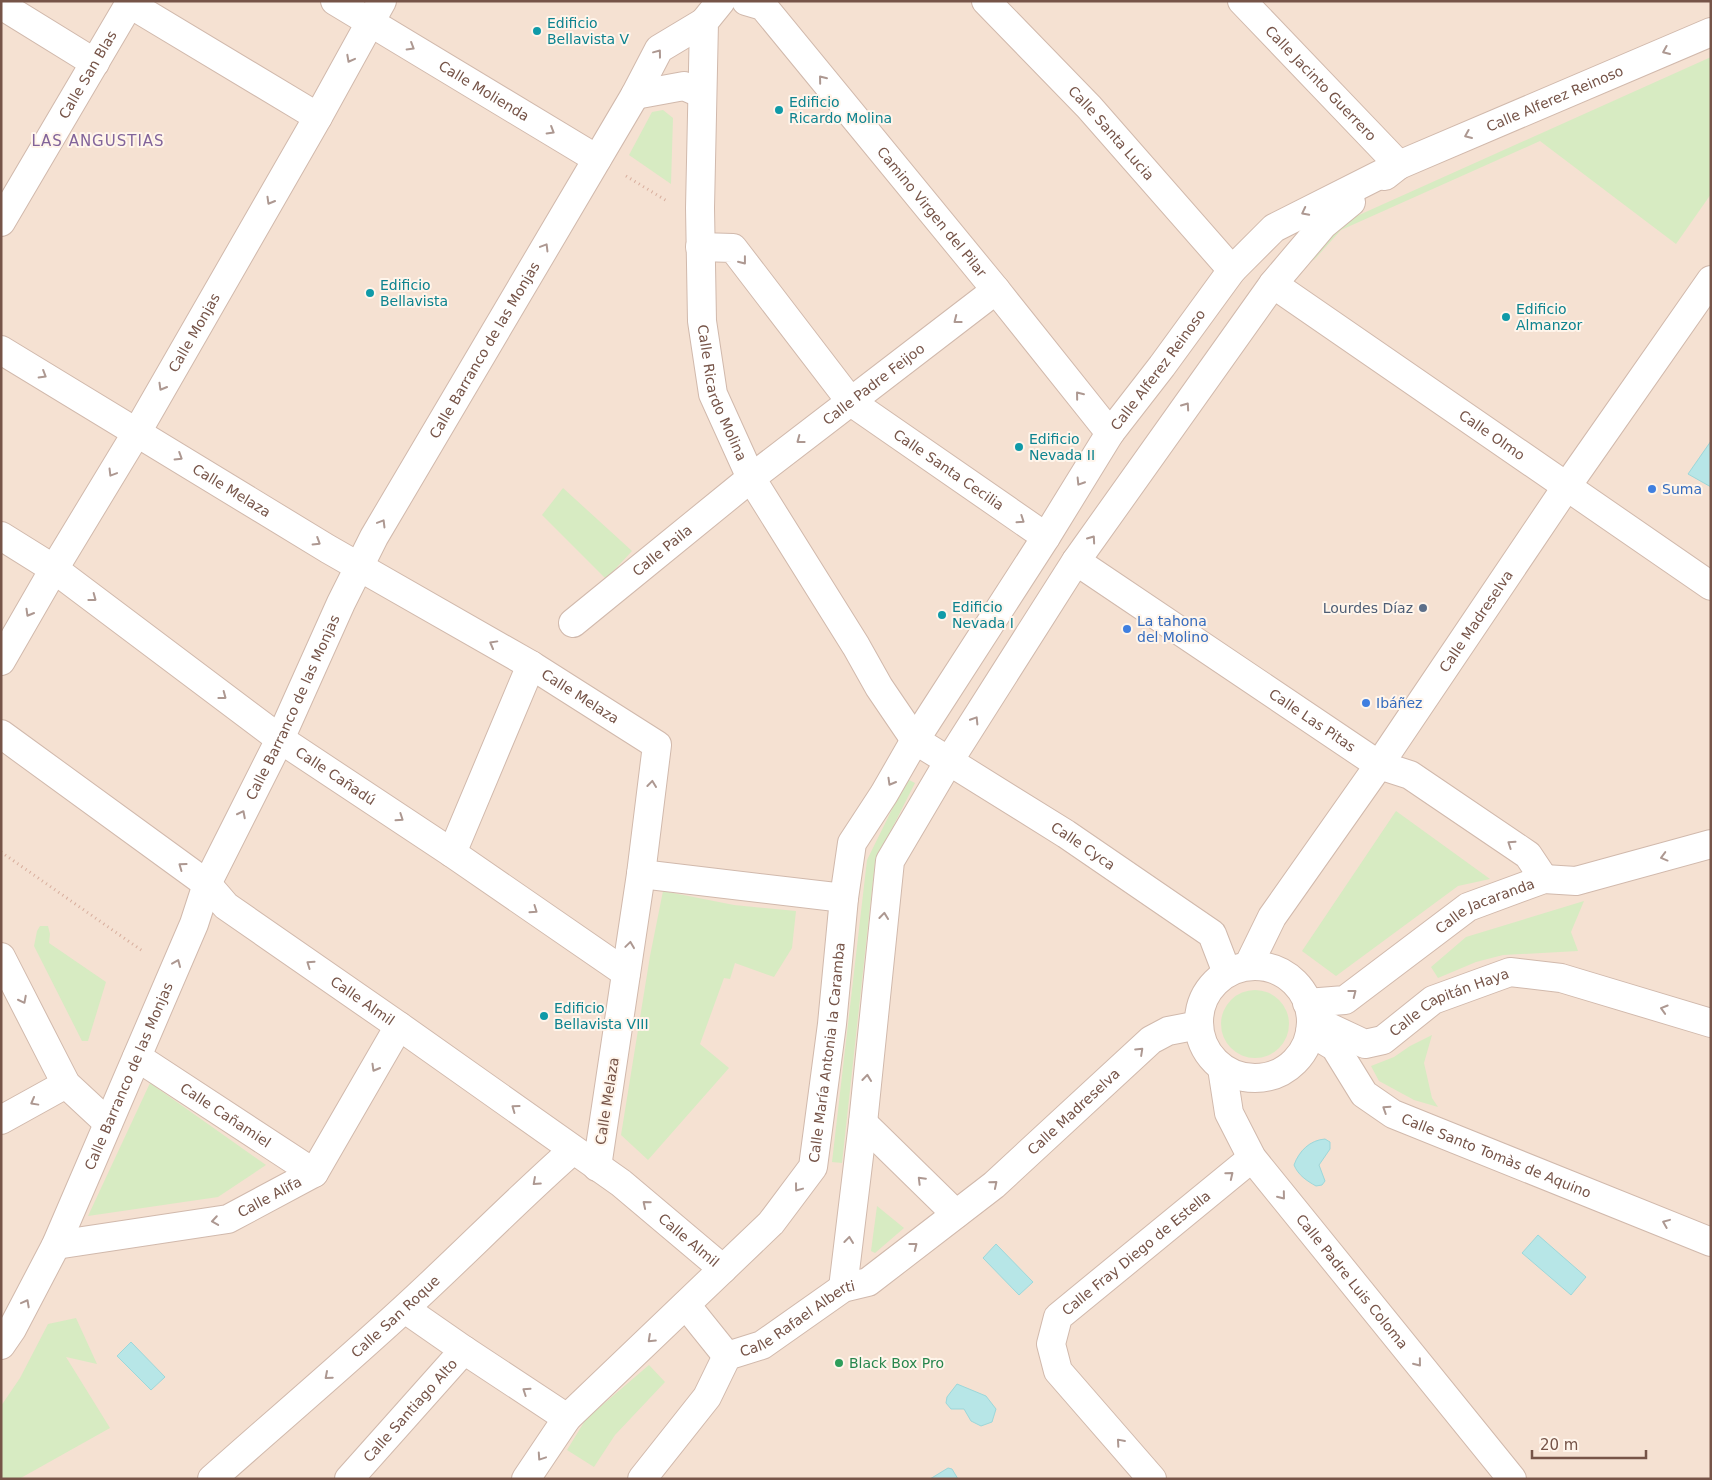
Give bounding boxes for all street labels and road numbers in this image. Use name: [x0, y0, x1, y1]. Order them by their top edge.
street label: Calle Jacinto Guerrero: [1262, 23, 1379, 144]
street label: Calle San Blas: [56, 28, 120, 122]
street label: Calle Molienda: [436, 57, 532, 124]
street label: Calle Alferez Reinoso: [1484, 62, 1626, 135]
street label: Calle Santa Lucia: [1065, 83, 1157, 183]
street label: Camino Virgen del Pilar: [874, 144, 990, 280]
street label: Calle Barranco de las Monjas: [426, 259, 543, 441]
street label: Calle Monjas: [165, 290, 223, 375]
street label: Calle Alferez Reinoso: [1107, 306, 1209, 433]
street label: Calle Ricardo Molina: [695, 323, 750, 463]
street label: Calle Padre Feijoo: [819, 340, 928, 428]
street label: Calle Olmo: [1456, 407, 1528, 463]
street label: Calle Santa Cecilia: [891, 426, 1007, 513]
street label: Calle Melaza: [190, 461, 274, 520]
street label: Calle Paila: [629, 521, 695, 579]
street label: Calle Madreselva: [1436, 567, 1516, 675]
street label: Calle Barranco de las Monjas: [243, 612, 343, 803]
street label: Calle Melaza: [539, 666, 622, 727]
street label: Calle Las Pitas: [1266, 685, 1359, 755]
street label: Calle Cañadú: [293, 744, 379, 808]
street label: Calle Cyca: [1048, 819, 1118, 873]
street label: Calle Jacaranda: [1432, 875, 1537, 937]
street label: Calle María Antonia la Caramba: [806, 942, 848, 1164]
street label: Calle Capitán Haya: [1386, 965, 1511, 1040]
street label: Calle Almil: [327, 973, 397, 1028]
street label: Calle Barranco de las Monjas: [81, 980, 176, 1172]
street label: Calle Melaza: [592, 1056, 622, 1146]
street label: Calle Madreselva: [1024, 1065, 1123, 1158]
street label: Calle Cañamiel: [177, 1080, 274, 1151]
street label: Calle Santo Tomàs de Aquino: [1399, 1110, 1594, 1201]
street label: Calle Alifa: [235, 1173, 304, 1220]
street label: Calle Fray Diego de Estella: [1059, 1187, 1214, 1318]
street label: Calle Almil: [655, 1210, 722, 1270]
street label: Calle Padre Luis Coloma: [1293, 1211, 1411, 1352]
street label: Calle San Roque: [348, 1272, 443, 1361]
street label: Calle Rafael Alberti: [738, 1277, 856, 1359]
street label: Calle Santiago Alto: [360, 1355, 460, 1465]

